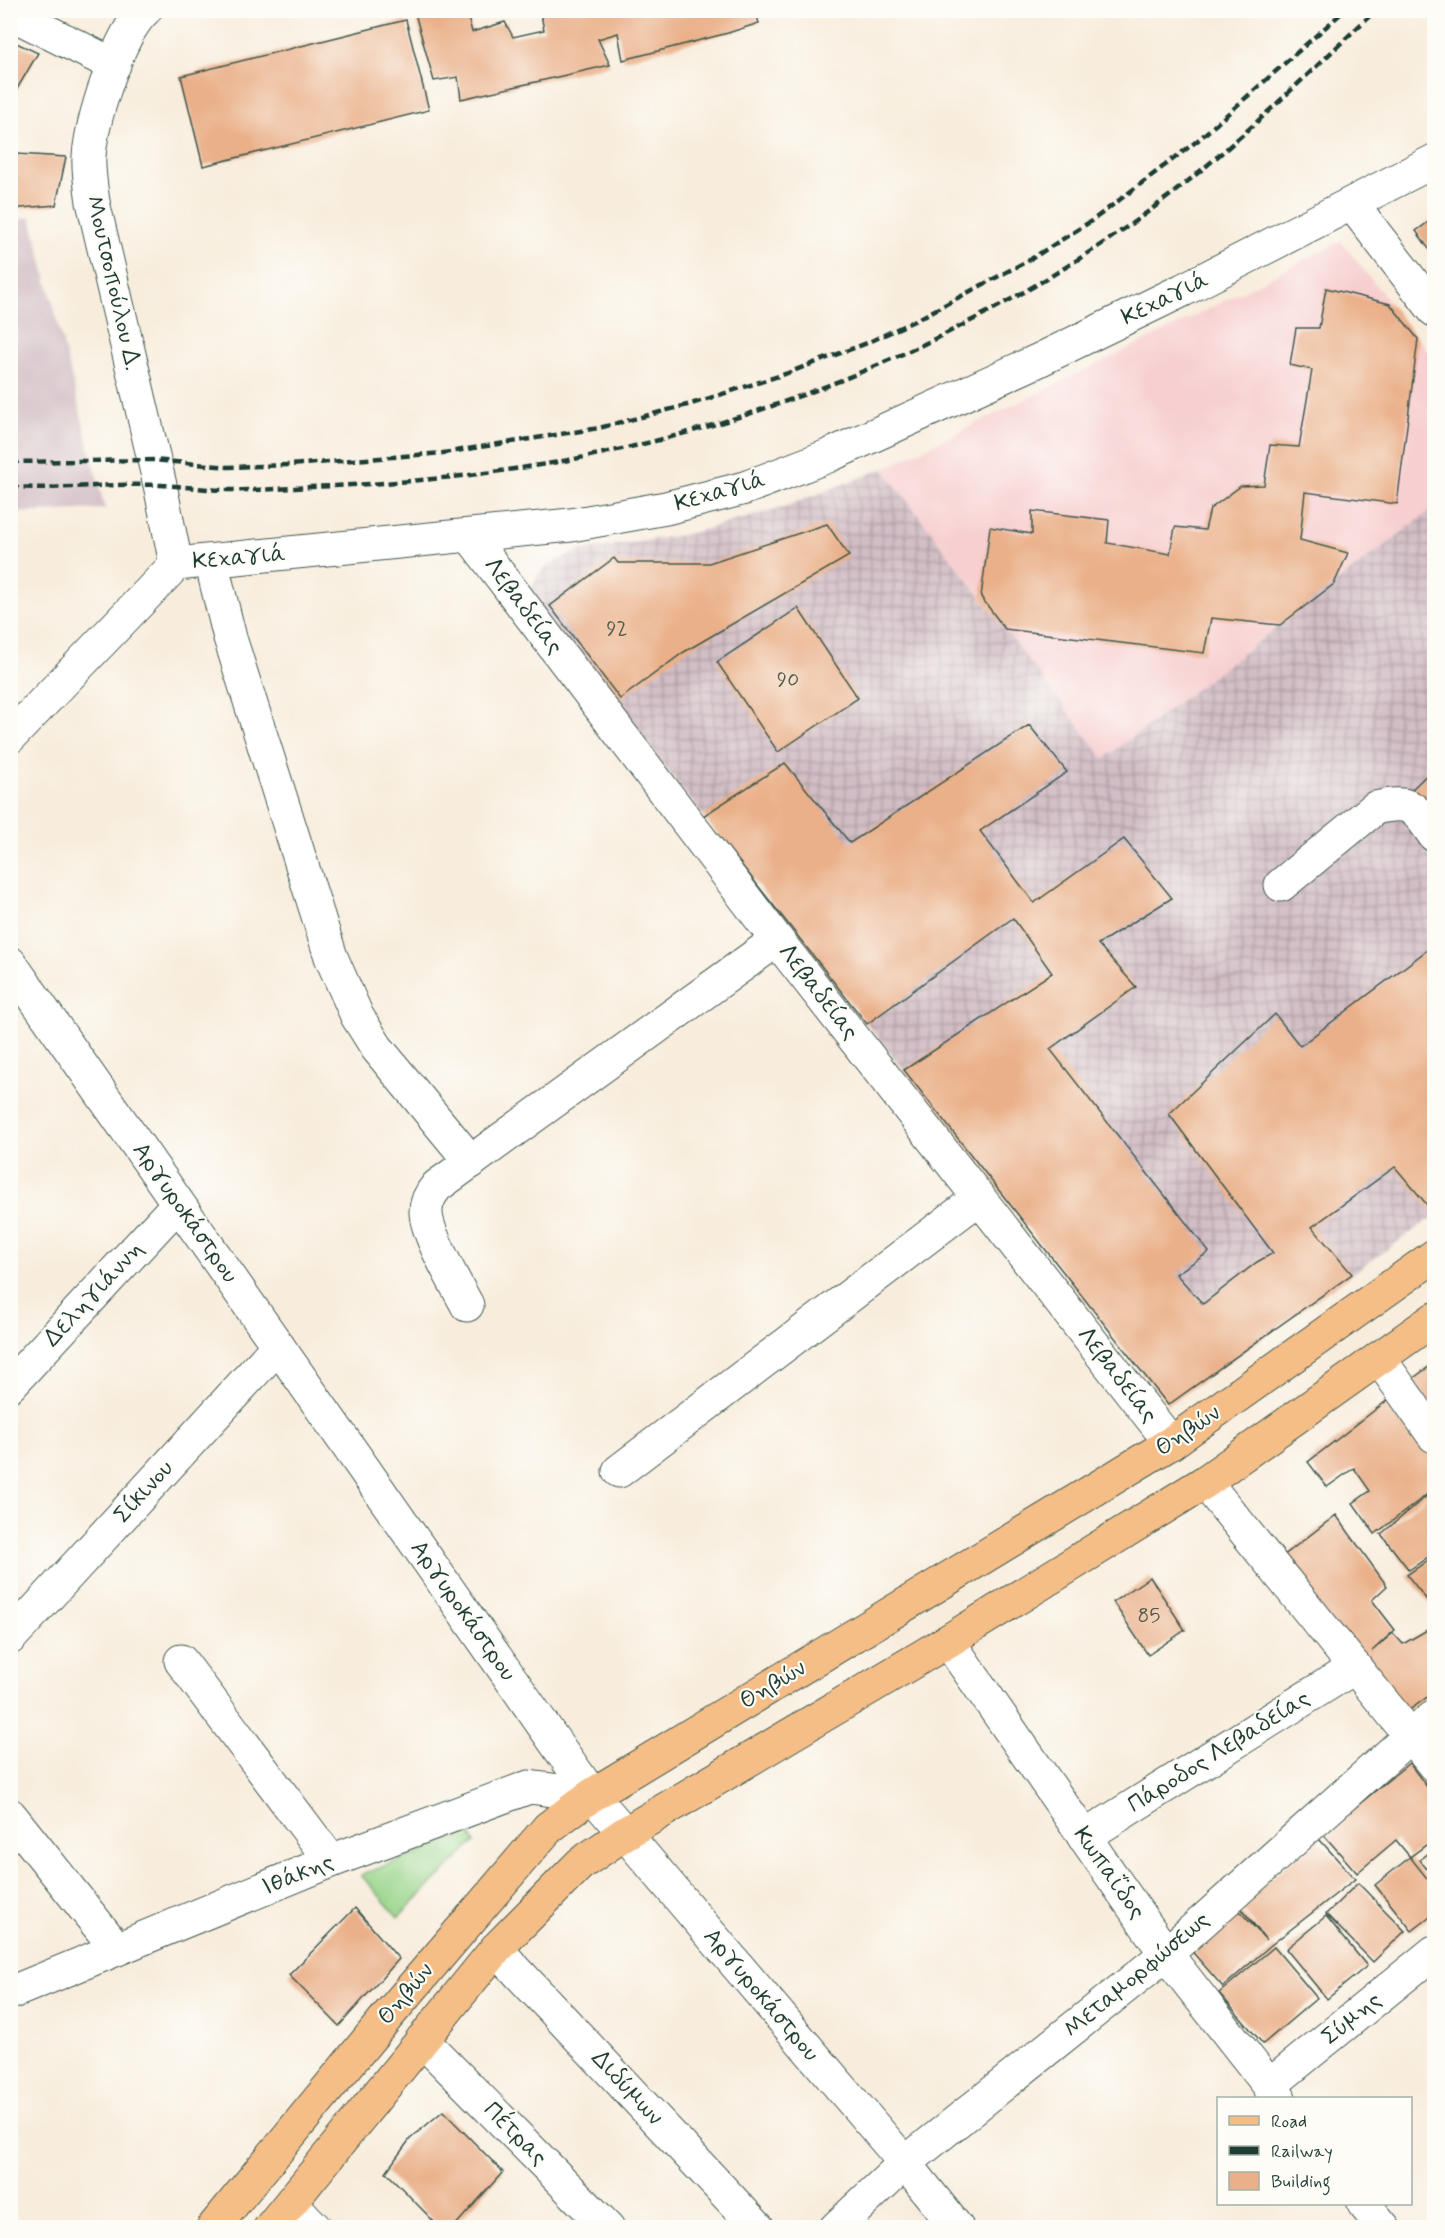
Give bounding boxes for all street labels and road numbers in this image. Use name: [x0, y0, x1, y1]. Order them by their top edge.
street label: Μουτσοπούλου Δ.: [78, 193, 148, 373]
street label: Κεχαγιά: [1116, 265, 1214, 333]
street label: Κεχαγιά: [671, 464, 769, 520]
street label: Κεχαγιά: [191, 538, 287, 578]
street label: Λεβαδείας: [476, 551, 570, 661]
street label: Λεβαδείας: [771, 937, 865, 1047]
street label: Αργυροκάστρου: [125, 1136, 245, 1290]
street label: Δεληγιάννη: [37, 1234, 151, 1354]
street label: Λεβαδείας: [1070, 1320, 1164, 1430]
street label: Θηβών: [1149, 1398, 1227, 1464]
street label: Σίκινου: [107, 1454, 181, 1530]
street label: Αργυροκάστρου: [403, 1534, 523, 1688]
street label: Θηβών: [734, 1653, 812, 1717]
street label: Πάροδος Λεβαδείας: [1122, 1683, 1316, 1821]
street label: Κωπαΐδος: [1066, 1821, 1152, 1925]
street label: Ιθάκης: [258, 1847, 338, 1903]
street label: Μεταμορφώσεως: [1058, 1905, 1216, 2045]
street label: Αργυροκάστρου: [696, 1922, 826, 2068]
street label: Θηβών: [371, 1956, 441, 2032]
street label: Σύμης: [1316, 1985, 1388, 2053]
street label: Διδύμων: [584, 2044, 670, 2132]
street label: Πέτρας: [476, 2095, 554, 2173]

